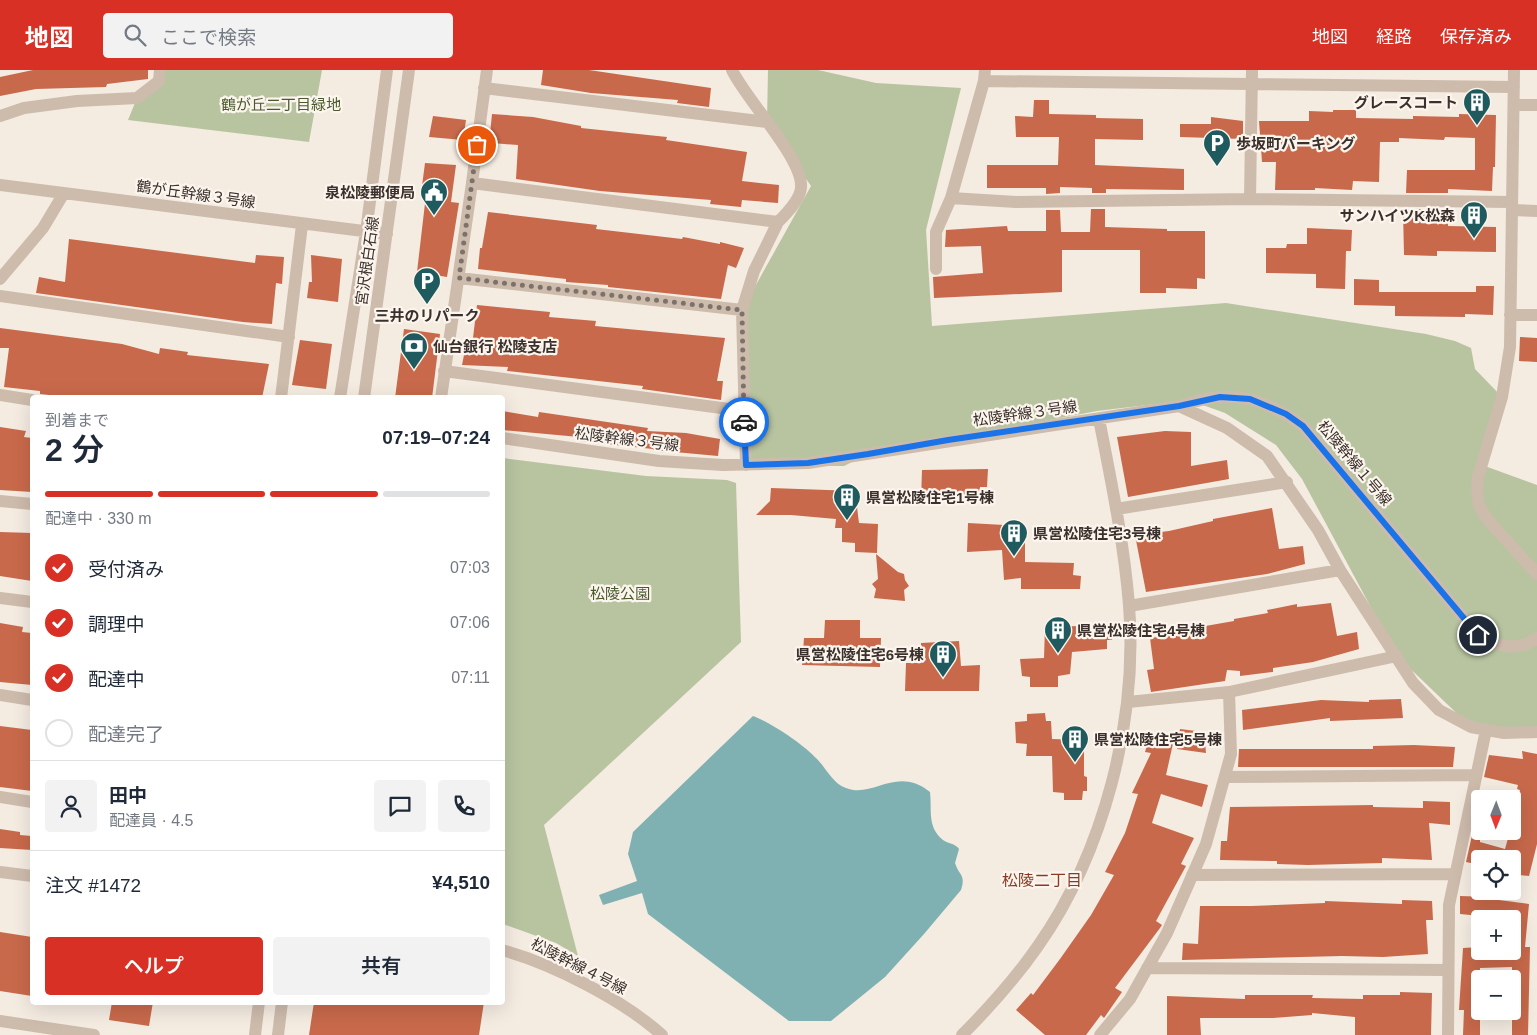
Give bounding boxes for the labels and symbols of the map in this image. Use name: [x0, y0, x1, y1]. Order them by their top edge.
building icon: グレースコート: [1462, 87, 1492, 126]
place label: グレースコート: [1354, 94, 1458, 111]
park label: 鶴が丘二丁目緑地: [221, 96, 341, 113]
pin: [456, 124, 498, 166]
parking icon: 歩坂町パーキング: [1202, 128, 1232, 167]
place label: 歩坂町パーキング: [1236, 135, 1356, 152]
street label: 鶴が丘幹線３号線: [135, 177, 257, 211]
public building icon: 泉松陵郵便局: [419, 177, 449, 216]
place label: 泉松陵郵便局: [325, 184, 415, 201]
building icon: サンハイツK松森: [1459, 200, 1489, 239]
place label: サンハイツK松森: [1339, 207, 1455, 224]
street label: 宮沢根白石線: [352, 215, 382, 307]
parking icon: 三井のリパーク: [412, 266, 442, 305]
place label: 三井のリパーク: [374, 307, 480, 324]
bank icon: 仙台銀行 松陵支店: [399, 331, 429, 370]
place label: 仙台銀行 松陵支店: [433, 338, 557, 355]
courier: [719, 397, 769, 447]
street label: 松陵幹線３号線: [972, 397, 1078, 429]
street label: 松陵幹線１号線: [1315, 417, 1395, 509]
street label: 松陵幹線３号線: [574, 424, 680, 454]
building icon: 県営松陵住宅1号棟: [832, 482, 862, 521]
place label: 県営松陵住宅1号棟: [866, 489, 994, 506]
building icon: 県営松陵住宅3号棟: [999, 518, 1029, 557]
place label: 県営松陵住宅3号棟: [1033, 525, 1161, 542]
park label: 松陵公園: [590, 585, 650, 602]
pin: [1457, 614, 1499, 656]
building icon: 県営松陵住宅4号棟: [1043, 615, 1073, 654]
place label: 県営松陵住宅4号棟: [1077, 622, 1205, 639]
building icon: 県営松陵住宅6号棟: [928, 639, 958, 678]
place label: 県営松陵住宅6号棟: [796, 646, 924, 663]
building icon: 県営松陵住宅5号棟: [1060, 724, 1090, 763]
place label: 県営松陵住宅5号棟: [1094, 731, 1222, 748]
north arrow: [1471, 790, 1521, 840]
district label: 松陵二丁目: [1002, 872, 1082, 889]
street label: 松陵幹線４号線: [528, 935, 630, 997]

